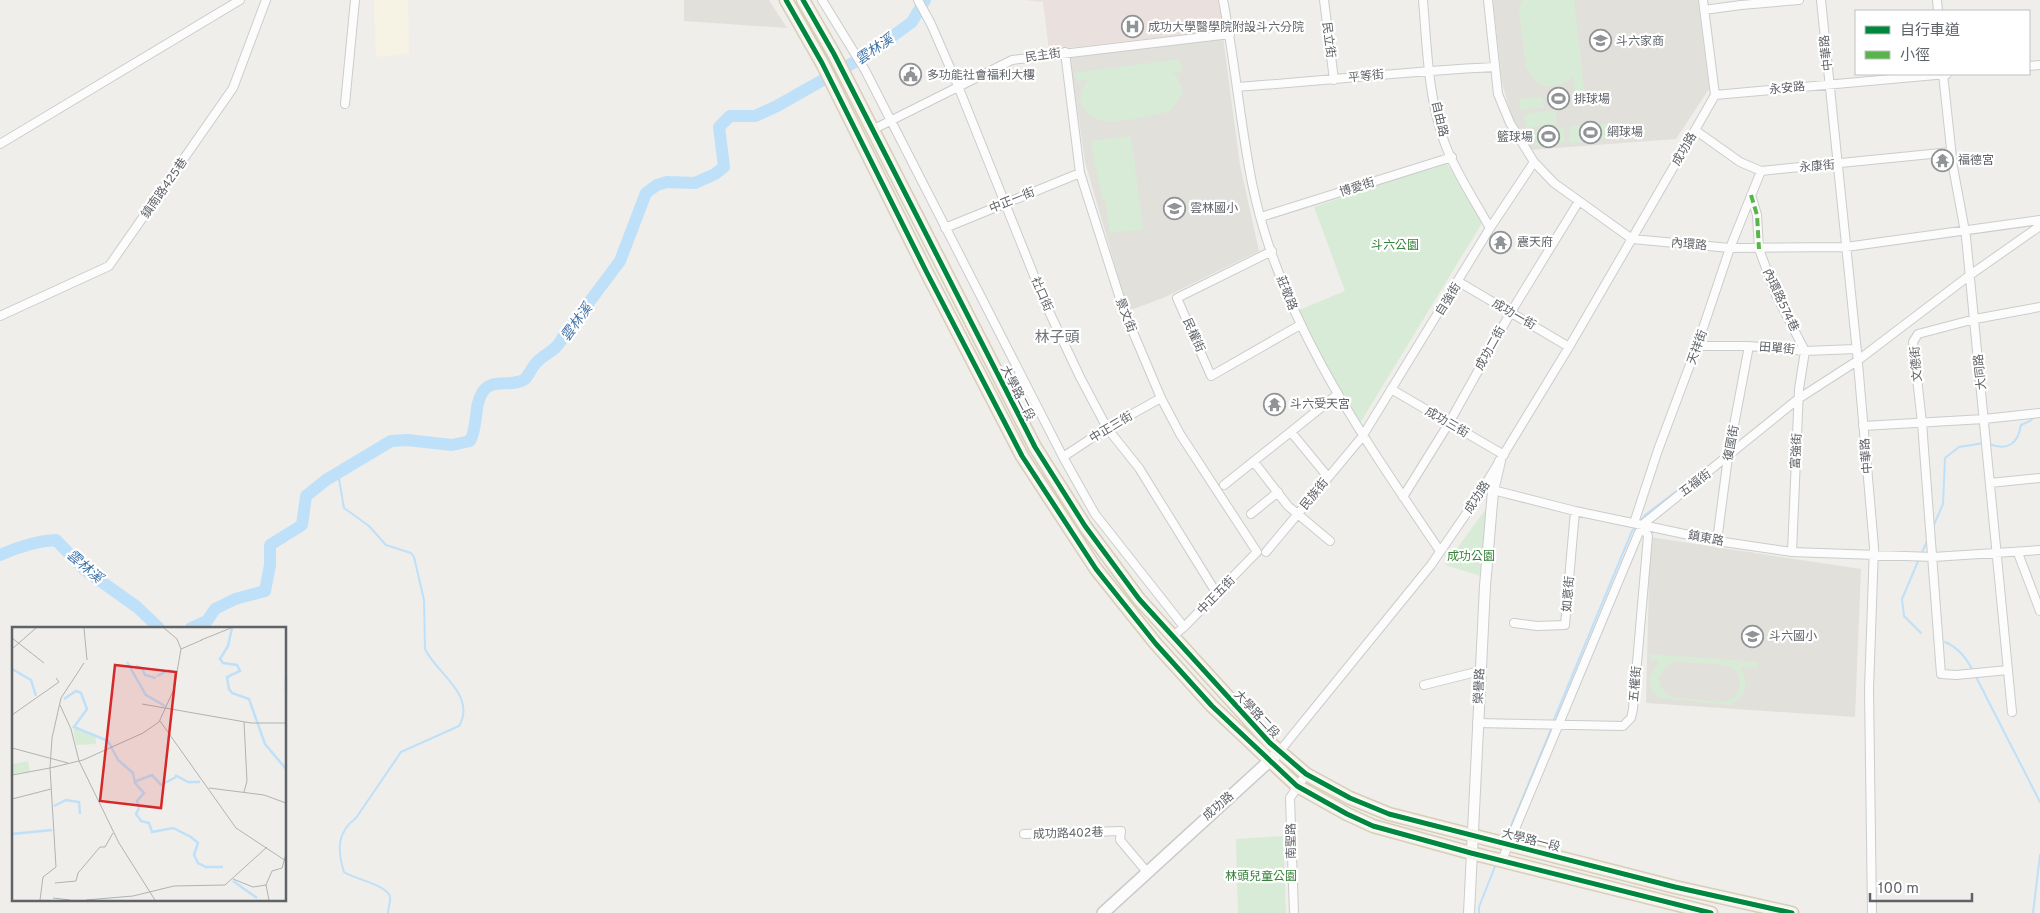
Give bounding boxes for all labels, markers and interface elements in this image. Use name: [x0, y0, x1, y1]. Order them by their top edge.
legend: [1855, 10, 2030, 75]
hospital icon: 成功大學醫學院附設斗六分院: [1120, 15, 1144, 39]
place label: 成功大學醫學院附設斗六分院: [1148, 20, 1304, 36]
street label: 民立街: [1318, 21, 1338, 59]
text: 自行車道: [1900, 22, 1960, 41]
school or university icon: 斗六家商: [1588, 29, 1612, 53]
water label: 雲林溪: [853, 30, 899, 69]
place label: 斗六家商: [1616, 34, 1664, 50]
street label: 中華路: [1817, 34, 1837, 72]
street label: 民主街: [1024, 46, 1062, 66]
text: 小徑: [1900, 47, 1930, 66]
public building icon: 多功能社會福利大樓: [899, 63, 923, 87]
street label: 平等街: [1347, 67, 1385, 87]
place label: 多功能社會福利大樓: [927, 68, 1035, 84]
street label: 永安路: [1768, 79, 1806, 99]
sports icon: 排球場: [1546, 87, 1570, 111]
place label: 排球場: [1574, 92, 1610, 108]
street label: 自由路: [1427, 100, 1451, 139]
sports icon: 網球場: [1579, 120, 1603, 144]
sports icon: 籃球場: [1537, 125, 1561, 149]
place label: 網球場: [1607, 125, 1643, 141]
place label: 籃球場: [1497, 130, 1533, 146]
street label: 成功路: [1669, 130, 1701, 169]
temple icon: 福德宮: [1930, 148, 1954, 172]
place label: 福德宮: [1958, 153, 1994, 169]
street label: 鎮南路425巷: [138, 155, 192, 222]
street label: 永康街: [1798, 157, 1836, 177]
street label: 博愛街: [1338, 175, 1377, 201]
street label: 中正一街: [987, 185, 1038, 217]
school or university icon: 雲林國小: [1162, 196, 1186, 220]
place label: 雲林國小: [1190, 201, 1238, 217]
temple icon: 震天府: [1489, 230, 1513, 254]
place label: 震天府: [1517, 235, 1553, 251]
street label: 內環路: [1670, 235, 1708, 255]
park label: 斗六公園: [1371, 238, 1419, 254]
street label: 內環路574巷: [1759, 266, 1802, 335]
street label: 莊敬路: [1272, 274, 1300, 313]
street label: 社口街: [1027, 275, 1055, 314]
street label: 自強街: [1433, 280, 1465, 319]
street label: 景文街: [1111, 296, 1139, 335]
street label: 成功一街: [1489, 296, 1538, 334]
water label: 雲林溪: [558, 299, 598, 345]
street label: 民權街: [1178, 316, 1208, 355]
street label: 成功二街: [1472, 324, 1510, 373]
street label: 天祥街: [1684, 328, 1712, 367]
district label: 林子頭: [1034, 329, 1080, 348]
street label: 田單街: [1758, 339, 1796, 359]
street label: 文德街: [1907, 345, 1927, 383]
street label: 大同路: [1971, 353, 1991, 391]
street label: 大學路二段: [996, 363, 1038, 424]
temple icon: 斗六受天宮: [1262, 392, 1286, 416]
place label: 斗六受天宮: [1290, 397, 1350, 413]
street label: 成功三街: [1422, 404, 1471, 442]
street label: 中正三街: [1087, 409, 1136, 447]
street label: 復國街: [1721, 424, 1743, 462]
street label: 富強街: [1788, 433, 1806, 469]
street label: 中華路: [1857, 437, 1877, 475]
street label: 五福街: [1676, 467, 1715, 501]
street label: 民族街: [1297, 476, 1332, 514]
street label: 成功路: [1461, 478, 1494, 517]
street label: 鎮東路: [1687, 528, 1725, 550]
water label: 雲林溪: [63, 547, 107, 589]
park label: 成功公園: [1447, 549, 1495, 565]
street label: 中正五街: [1194, 573, 1239, 619]
street label: 如意街: [1559, 575, 1579, 613]
school or university icon: 斗六國小: [1741, 624, 1765, 648]
inset map: [12, 627, 286, 900]
place label: 斗六國小: [1769, 629, 1817, 645]
street label: 五權街: [1626, 665, 1646, 703]
street label: 榮譽路: [1471, 668, 1489, 704]
street label: 大學路二段: [1230, 687, 1283, 742]
street label: 成功路: [1200, 789, 1237, 825]
street label: 南聖路: [1284, 823, 1300, 859]
street label: 成功路402巷: [1033, 825, 1104, 843]
street label: 大學路一段: [1500, 826, 1562, 856]
park label: 林頭兒童公園: [1225, 869, 1297, 885]
scale bar: [1870, 870, 1972, 902]
text: 100 m: [1878, 880, 1919, 899]

